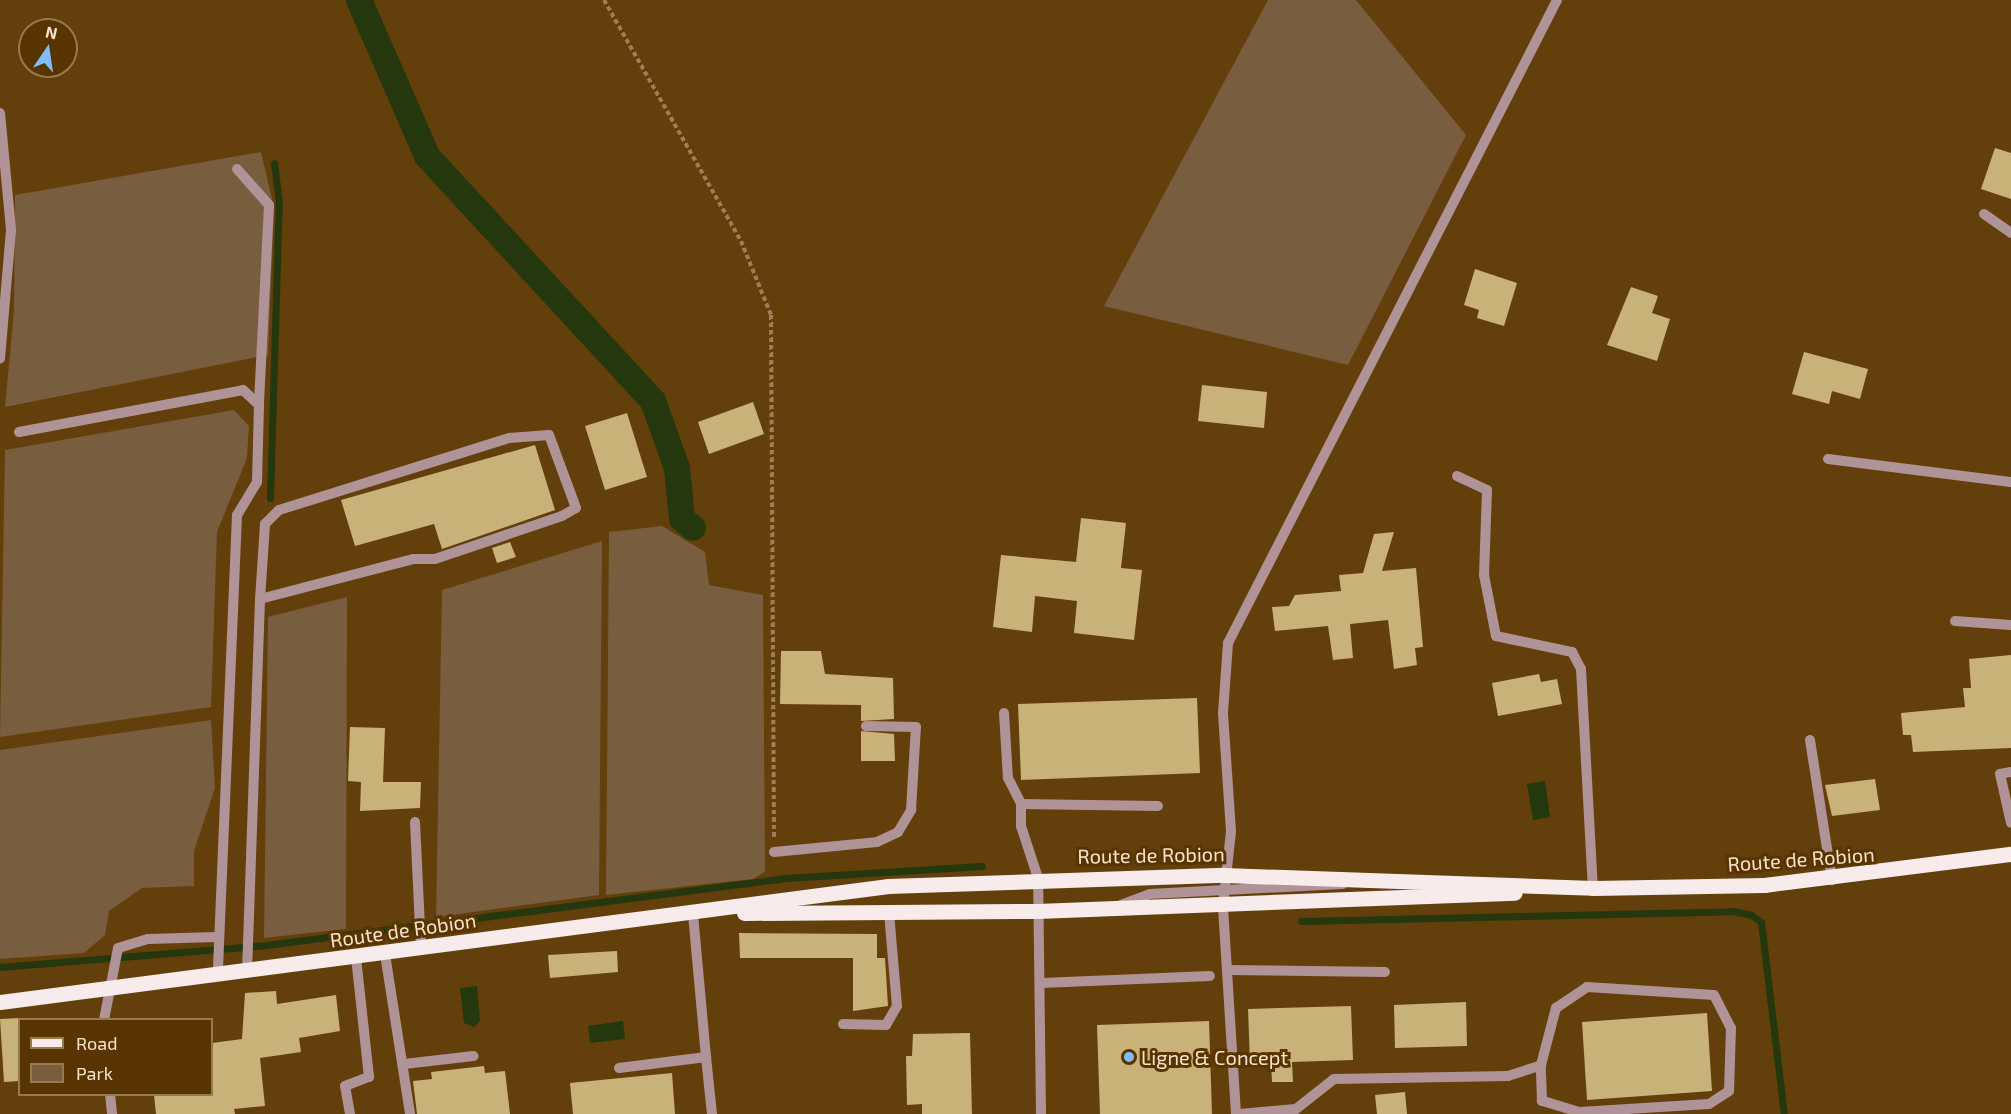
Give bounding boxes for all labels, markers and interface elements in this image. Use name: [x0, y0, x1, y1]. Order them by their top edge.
north arrow: [18, 18, 78, 78]
text: N: [44, 21, 59, 42]
street label: Route de Robion: [1077, 842, 1225, 868]
street label: Route de Robion: [1727, 842, 1875, 876]
street label: Route de Robion: [328, 908, 478, 952]
legend: [18, 1018, 213, 1096]
text: Road: [76, 1032, 117, 1054]
place label: Ligne & Concept: [1141, 1045, 1288, 1069]
marker: Ligne & Concept: [1122, 1050, 1136, 1064]
text: Park: [76, 1062, 113, 1084]

